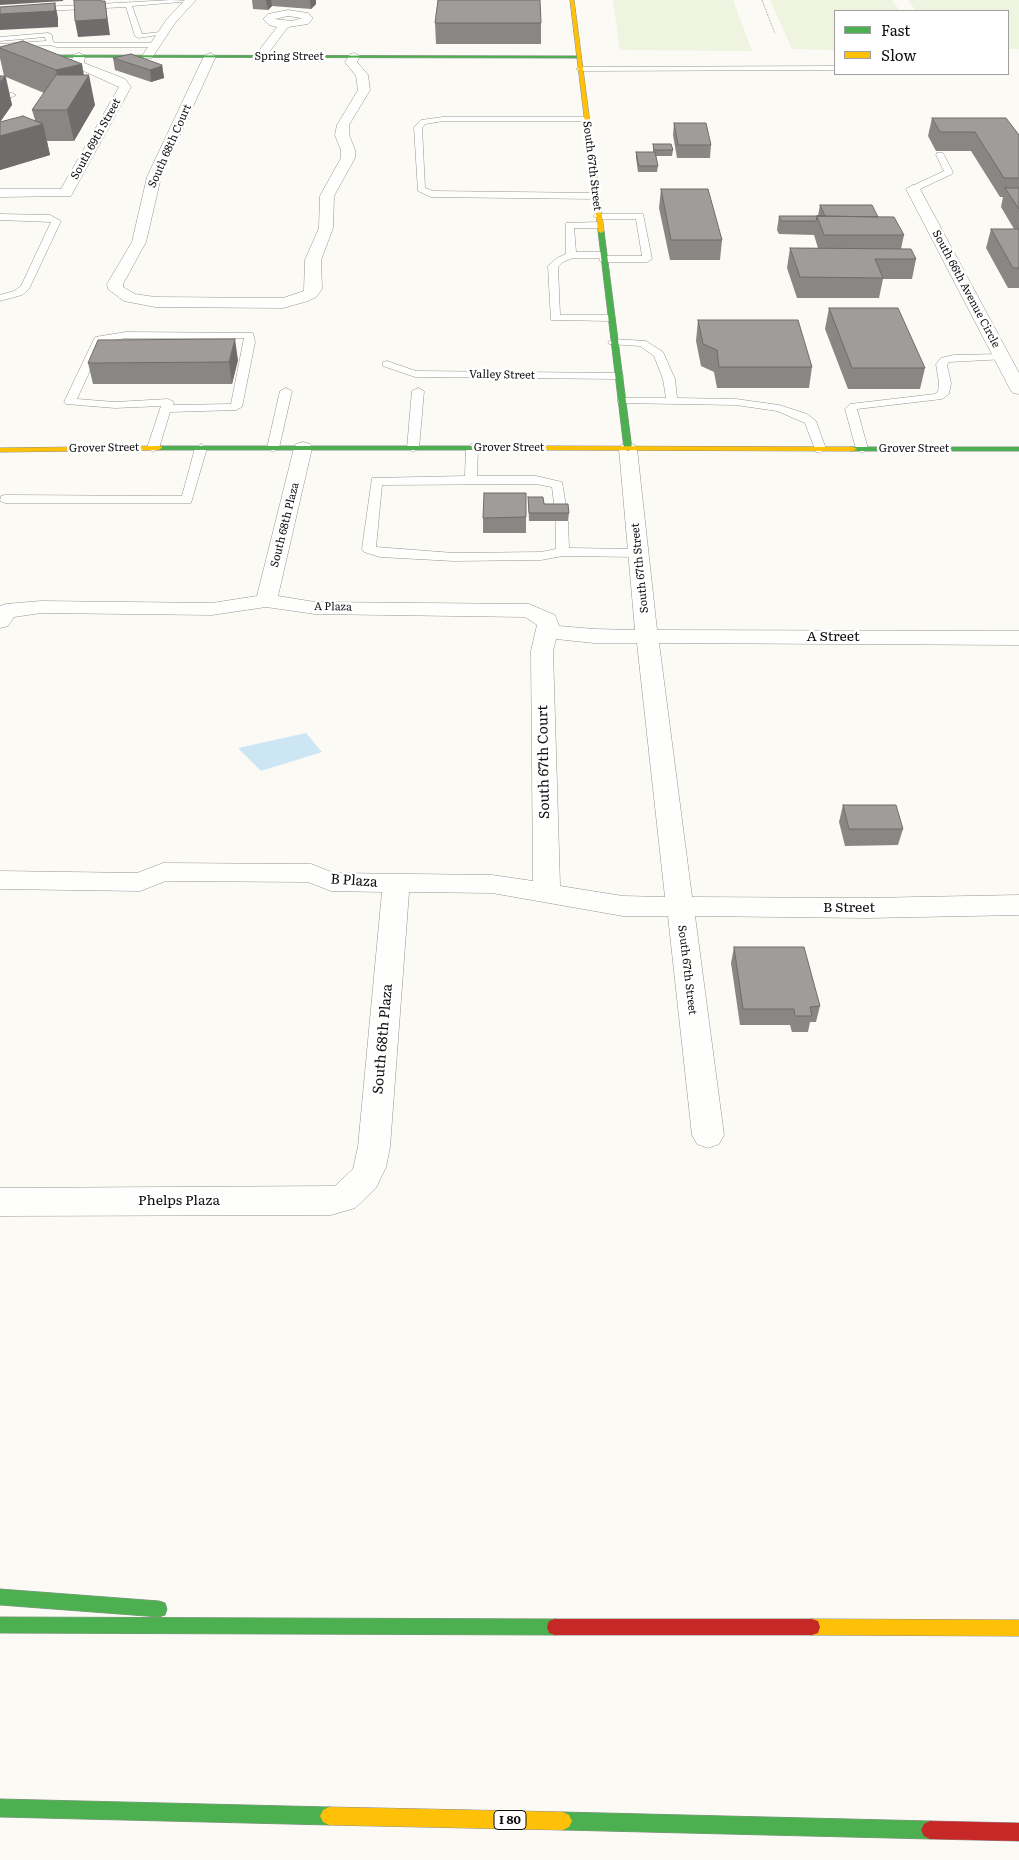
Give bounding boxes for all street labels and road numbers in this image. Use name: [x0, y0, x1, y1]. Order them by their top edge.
street label: Spring Street: [254, 50, 324, 64]
street label: South 69th Street: [68, 96, 124, 182]
street label: South 68th Court: [146, 102, 194, 190]
street label: South 67th Street: [580, 120, 604, 212]
street label: South 66th Avenue Circle: [929, 228, 1003, 350]
street label: Valley Street: [469, 368, 535, 382]
street label: Grover Street: [69, 441, 139, 455]
street label: Grover Street: [474, 441, 544, 455]
street label: Grover Street: [879, 442, 949, 456]
street label: South 68th Plaza: [268, 481, 302, 569]
street label: South 67th Street: [629, 522, 651, 614]
street label: A Plaza: [314, 600, 352, 614]
street label: A Street: [806, 629, 860, 645]
street label: South 67th Court: [535, 705, 553, 819]
street label: B Plaza: [330, 871, 378, 891]
street label: B Street: [823, 900, 875, 916]
street label: South 67th Street: [675, 924, 699, 1016]
street label: South 68th Plaza: [370, 983, 396, 1095]
street label: Phelps Plaza: [138, 1193, 220, 1209]
road number: I 80: [494, 1810, 526, 1830]

